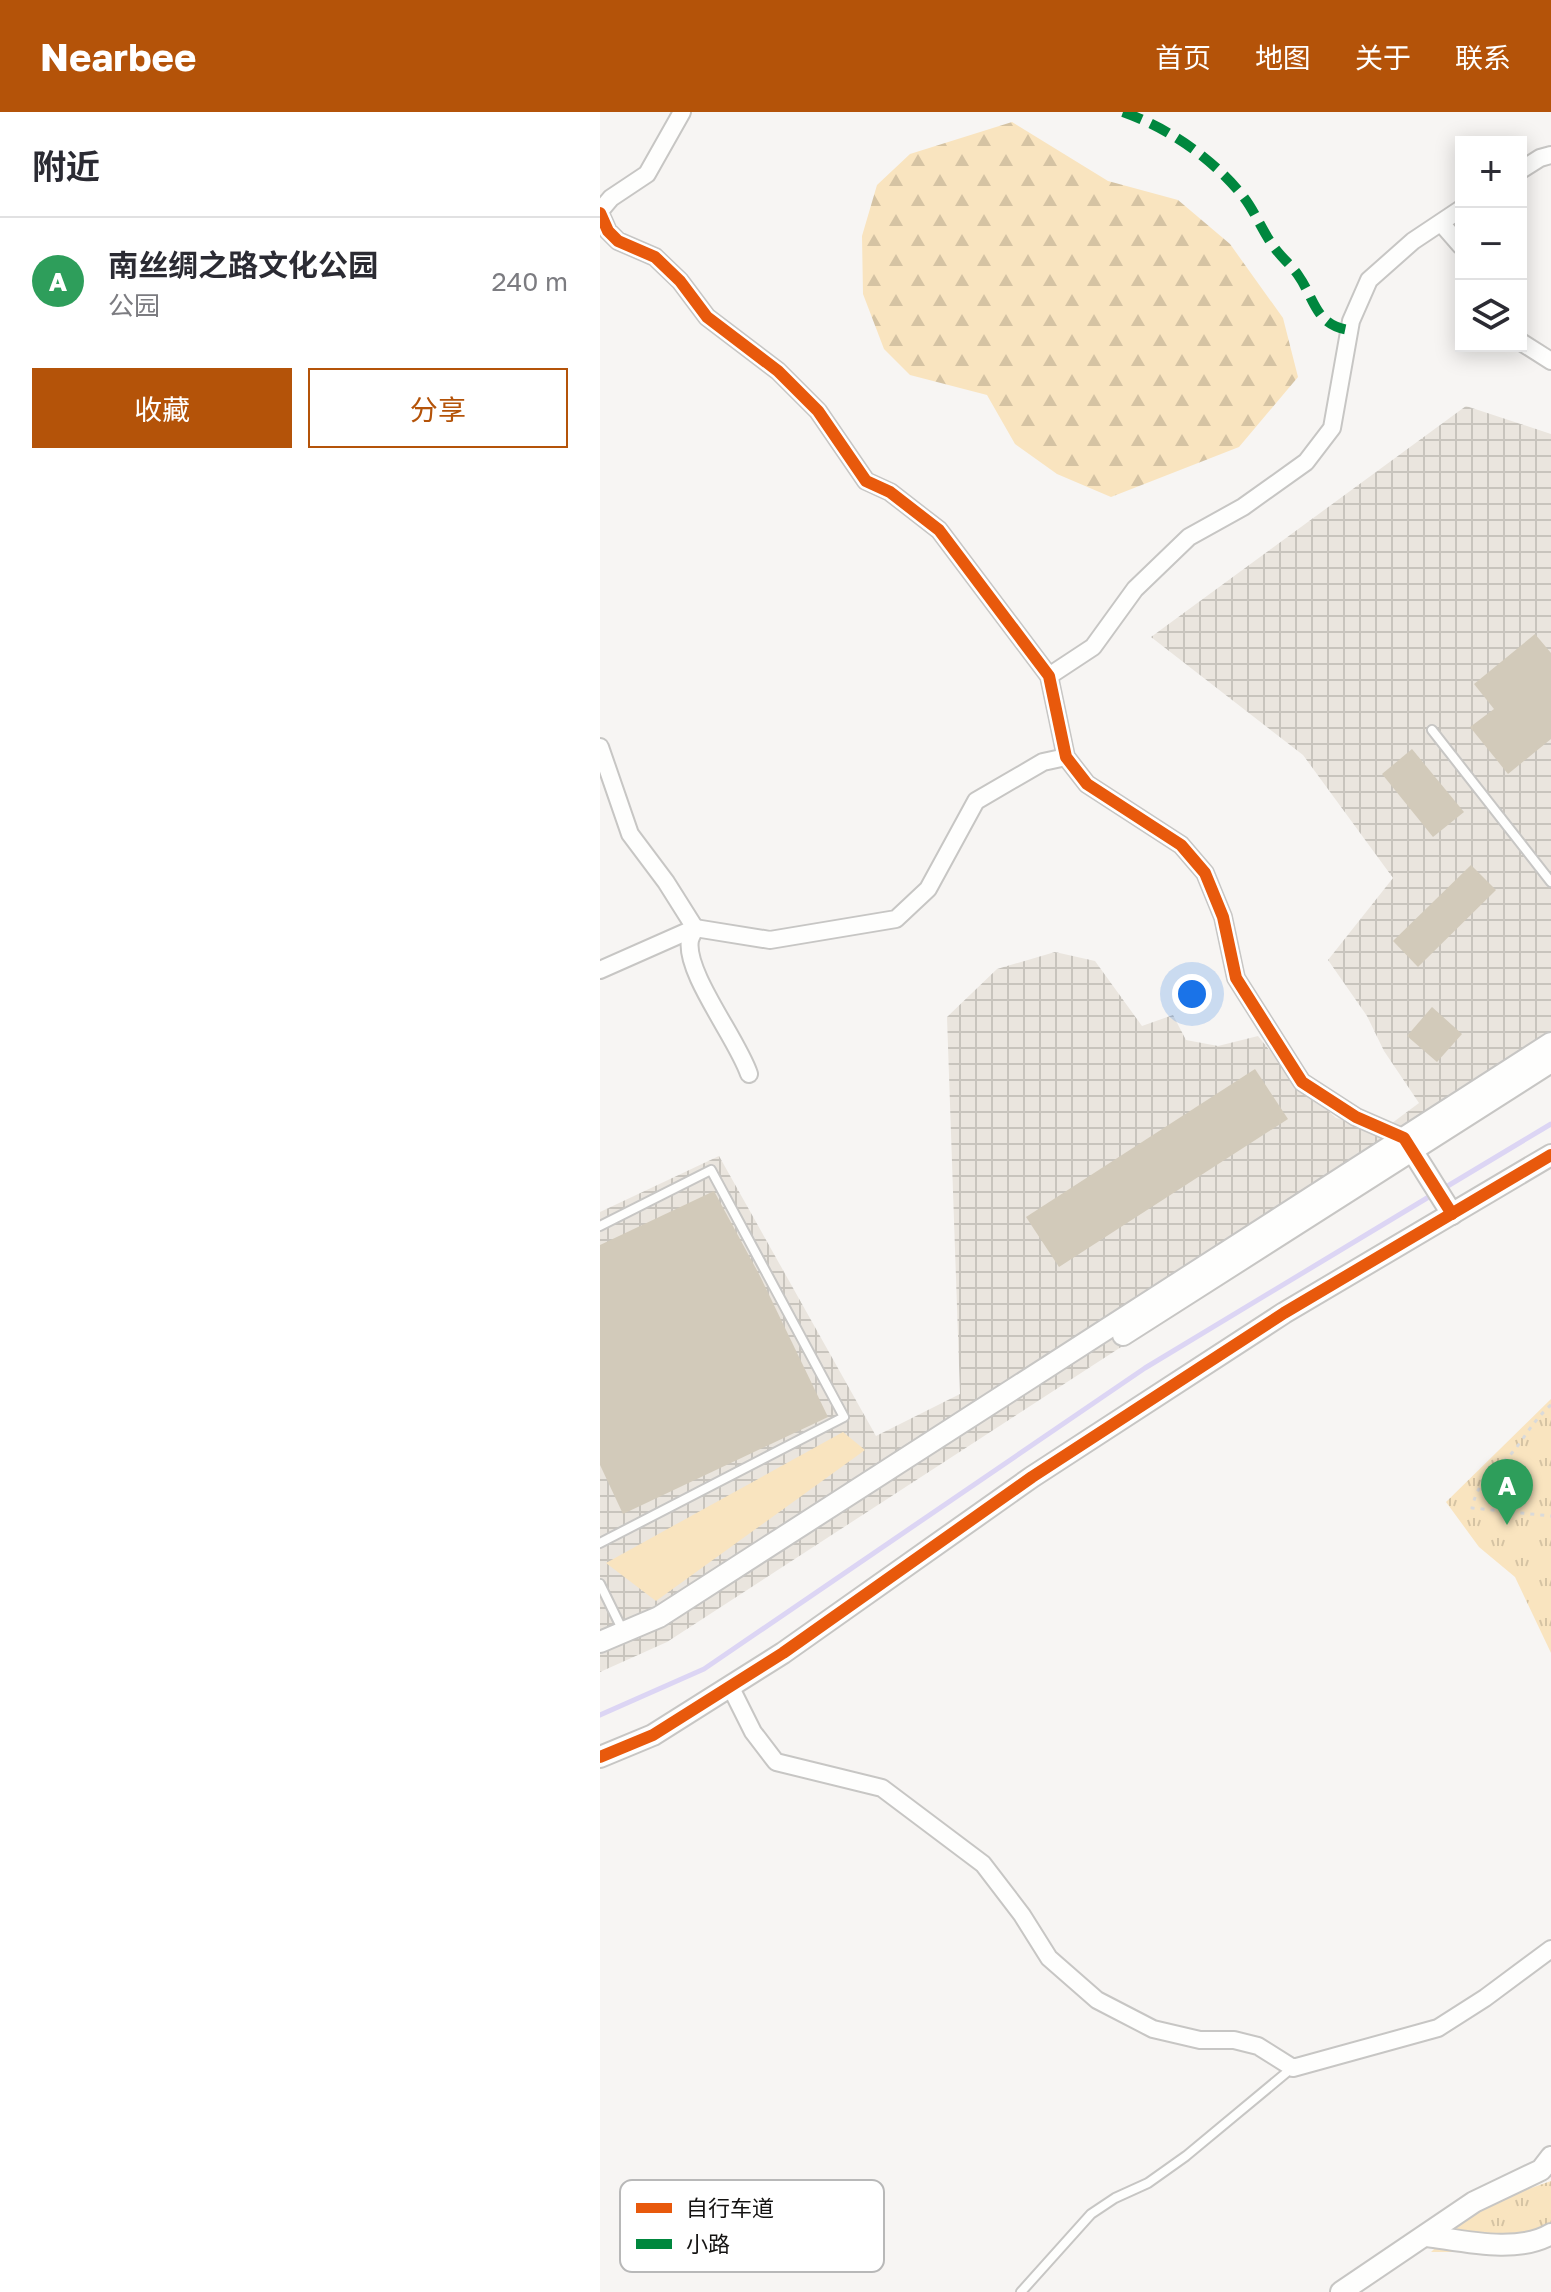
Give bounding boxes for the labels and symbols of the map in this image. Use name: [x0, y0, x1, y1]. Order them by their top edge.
your location: [1172, 974, 1212, 1014]
pin: A: [1481, 1459, 1533, 1525]
legend: [620, 2180, 884, 2272]
text: 自行车道: [686, 2194, 774, 2221]
text: 小路: [686, 2230, 730, 2257]

